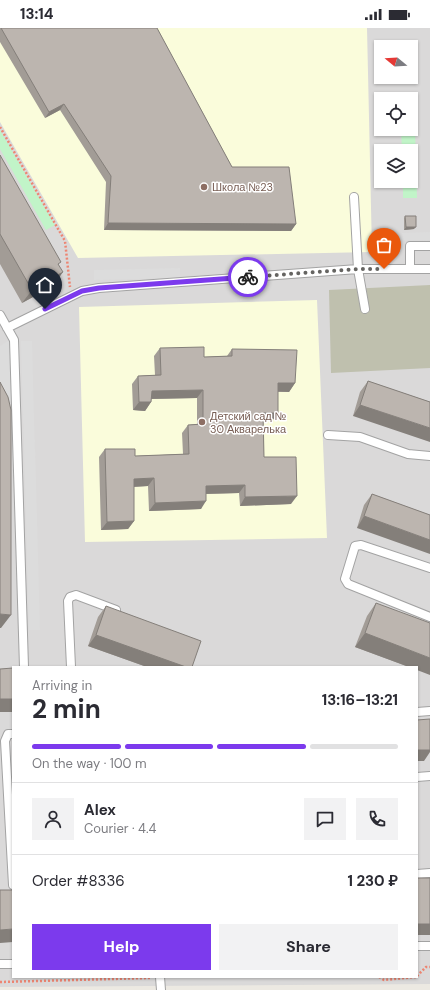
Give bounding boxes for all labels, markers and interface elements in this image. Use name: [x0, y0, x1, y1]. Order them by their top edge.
text: 13:14: [20, 4, 54, 24]
north arrow: [374, 40, 418, 84]
map controls: [374, 40, 418, 188]
button: locate: [374, 92, 418, 136]
button: layers: [374, 144, 418, 188]
place label: Школа №23: [212, 180, 273, 194]
marker: Школа №23: [199, 182, 209, 192]
pin: [367, 228, 401, 269]
icon: bag: [373, 234, 395, 256]
courier: [228, 257, 268, 297]
icon: bike: [237, 266, 259, 288]
pin: [28, 268, 62, 309]
icon: home: [34, 274, 56, 296]
place label: Детский сад № 30 Акварелька: [210, 409, 287, 436]
marker: Детский сад № 30 Акварелька: [197, 417, 207, 427]
text: Arriving in: [32, 677, 92, 694]
text: 13:16–13:21: [322, 690, 398, 710]
text: 2 min: [32, 692, 101, 726]
text: On the way · 100 m: [32, 755, 147, 772]
button: person: [32, 798, 74, 840]
button: chat: [304, 798, 346, 840]
button: phone: [356, 798, 398, 840]
text: Alex: [84, 800, 116, 820]
text: Courier · 4.4: [84, 820, 156, 837]
text: Order #8336: [32, 871, 125, 891]
text: 1 230 ₽: [347, 871, 398, 891]
button: Help: [32, 924, 211, 970]
button: Share: [219, 924, 398, 970]

